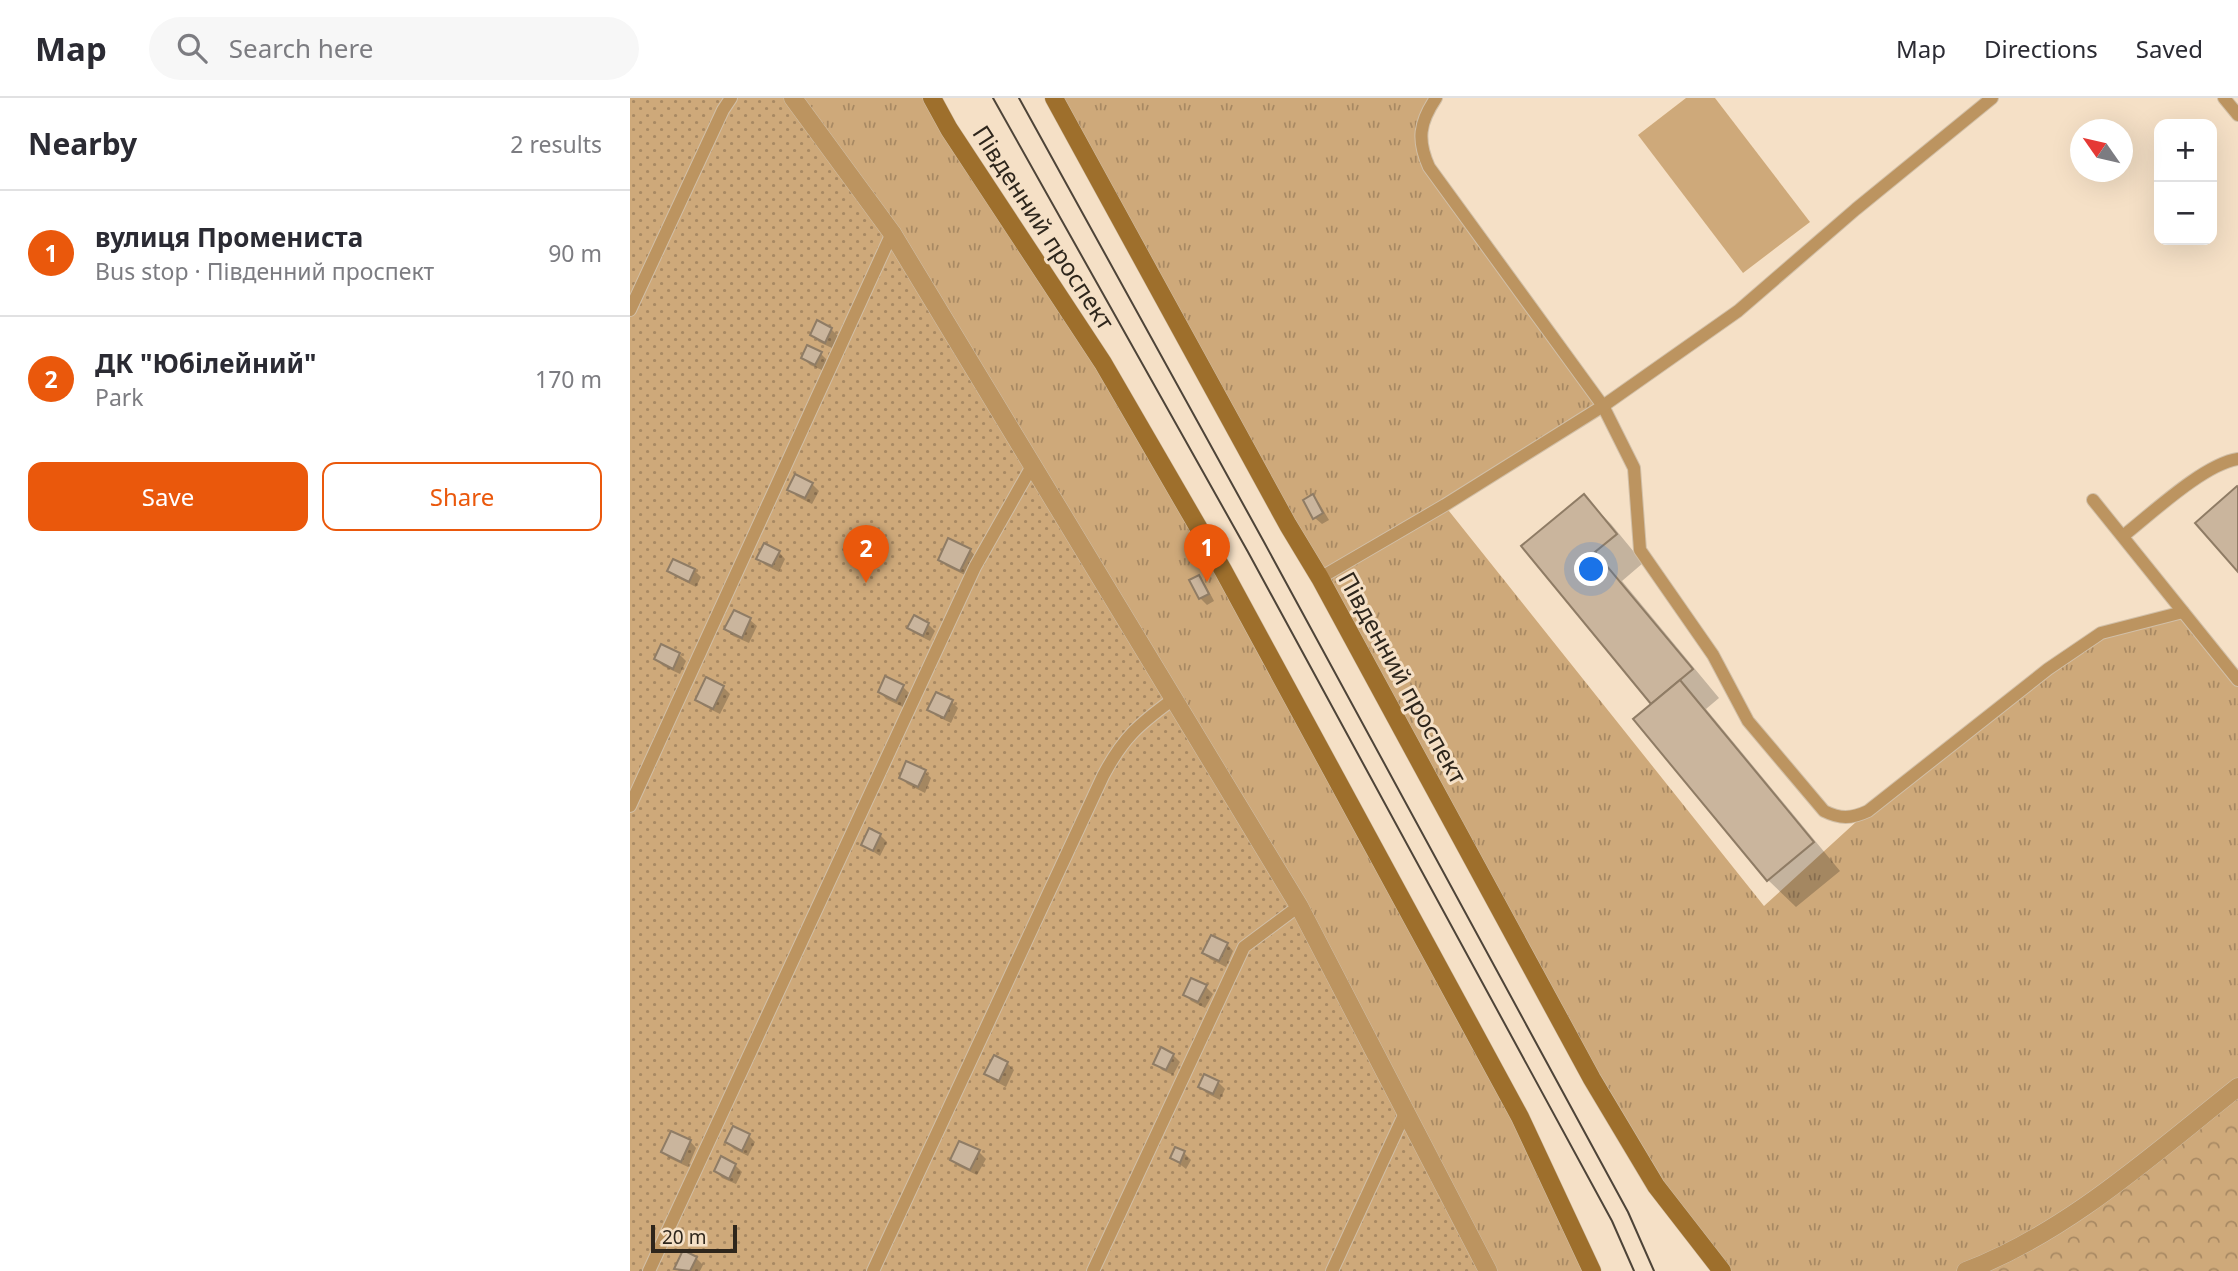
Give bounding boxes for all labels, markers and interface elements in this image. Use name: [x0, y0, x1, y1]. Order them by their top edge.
search box: [149, 17, 639, 80]
text: Map: [35, 26, 107, 71]
icon: search: [173, 29, 211, 67]
text: Search here: [229, 30, 373, 66]
text: Map: [1896, 32, 1946, 65]
text: Directions: [1984, 32, 2098, 65]
text: Saved: [2136, 32, 2203, 65]
street label: Південний проспект: [966, 119, 1123, 336]
north arrow: [2070, 119, 2133, 182]
map controls: [2154, 119, 2217, 245]
button: +: [2154, 119, 2217, 182]
text: Nearby: [28, 123, 137, 164]
text: 2 results: [510, 128, 602, 160]
button: −: [2154, 182, 2217, 245]
text: вулиця Промениста: [95, 219, 363, 255]
text: 1: [44, 237, 58, 269]
text: 90 m: [548, 237, 602, 269]
text: Bus stop · Південний проспект: [95, 255, 434, 287]
text: ДК "Юбілейний": [95, 345, 317, 381]
text: 2: [44, 363, 58, 395]
text: 170 m: [535, 363, 602, 395]
text: Park: [95, 381, 144, 413]
button: Save: [28, 462, 308, 531]
button: Share: [322, 462, 602, 531]
pin: 1: [1184, 524, 1230, 582]
pin: 2: [843, 525, 889, 583]
your location: [1574, 552, 1608, 586]
street label: Південний проспект: [1331, 565, 1475, 789]
scale bar: [651, 1222, 737, 1254]
text: 20 m: [662, 1224, 706, 1250]

